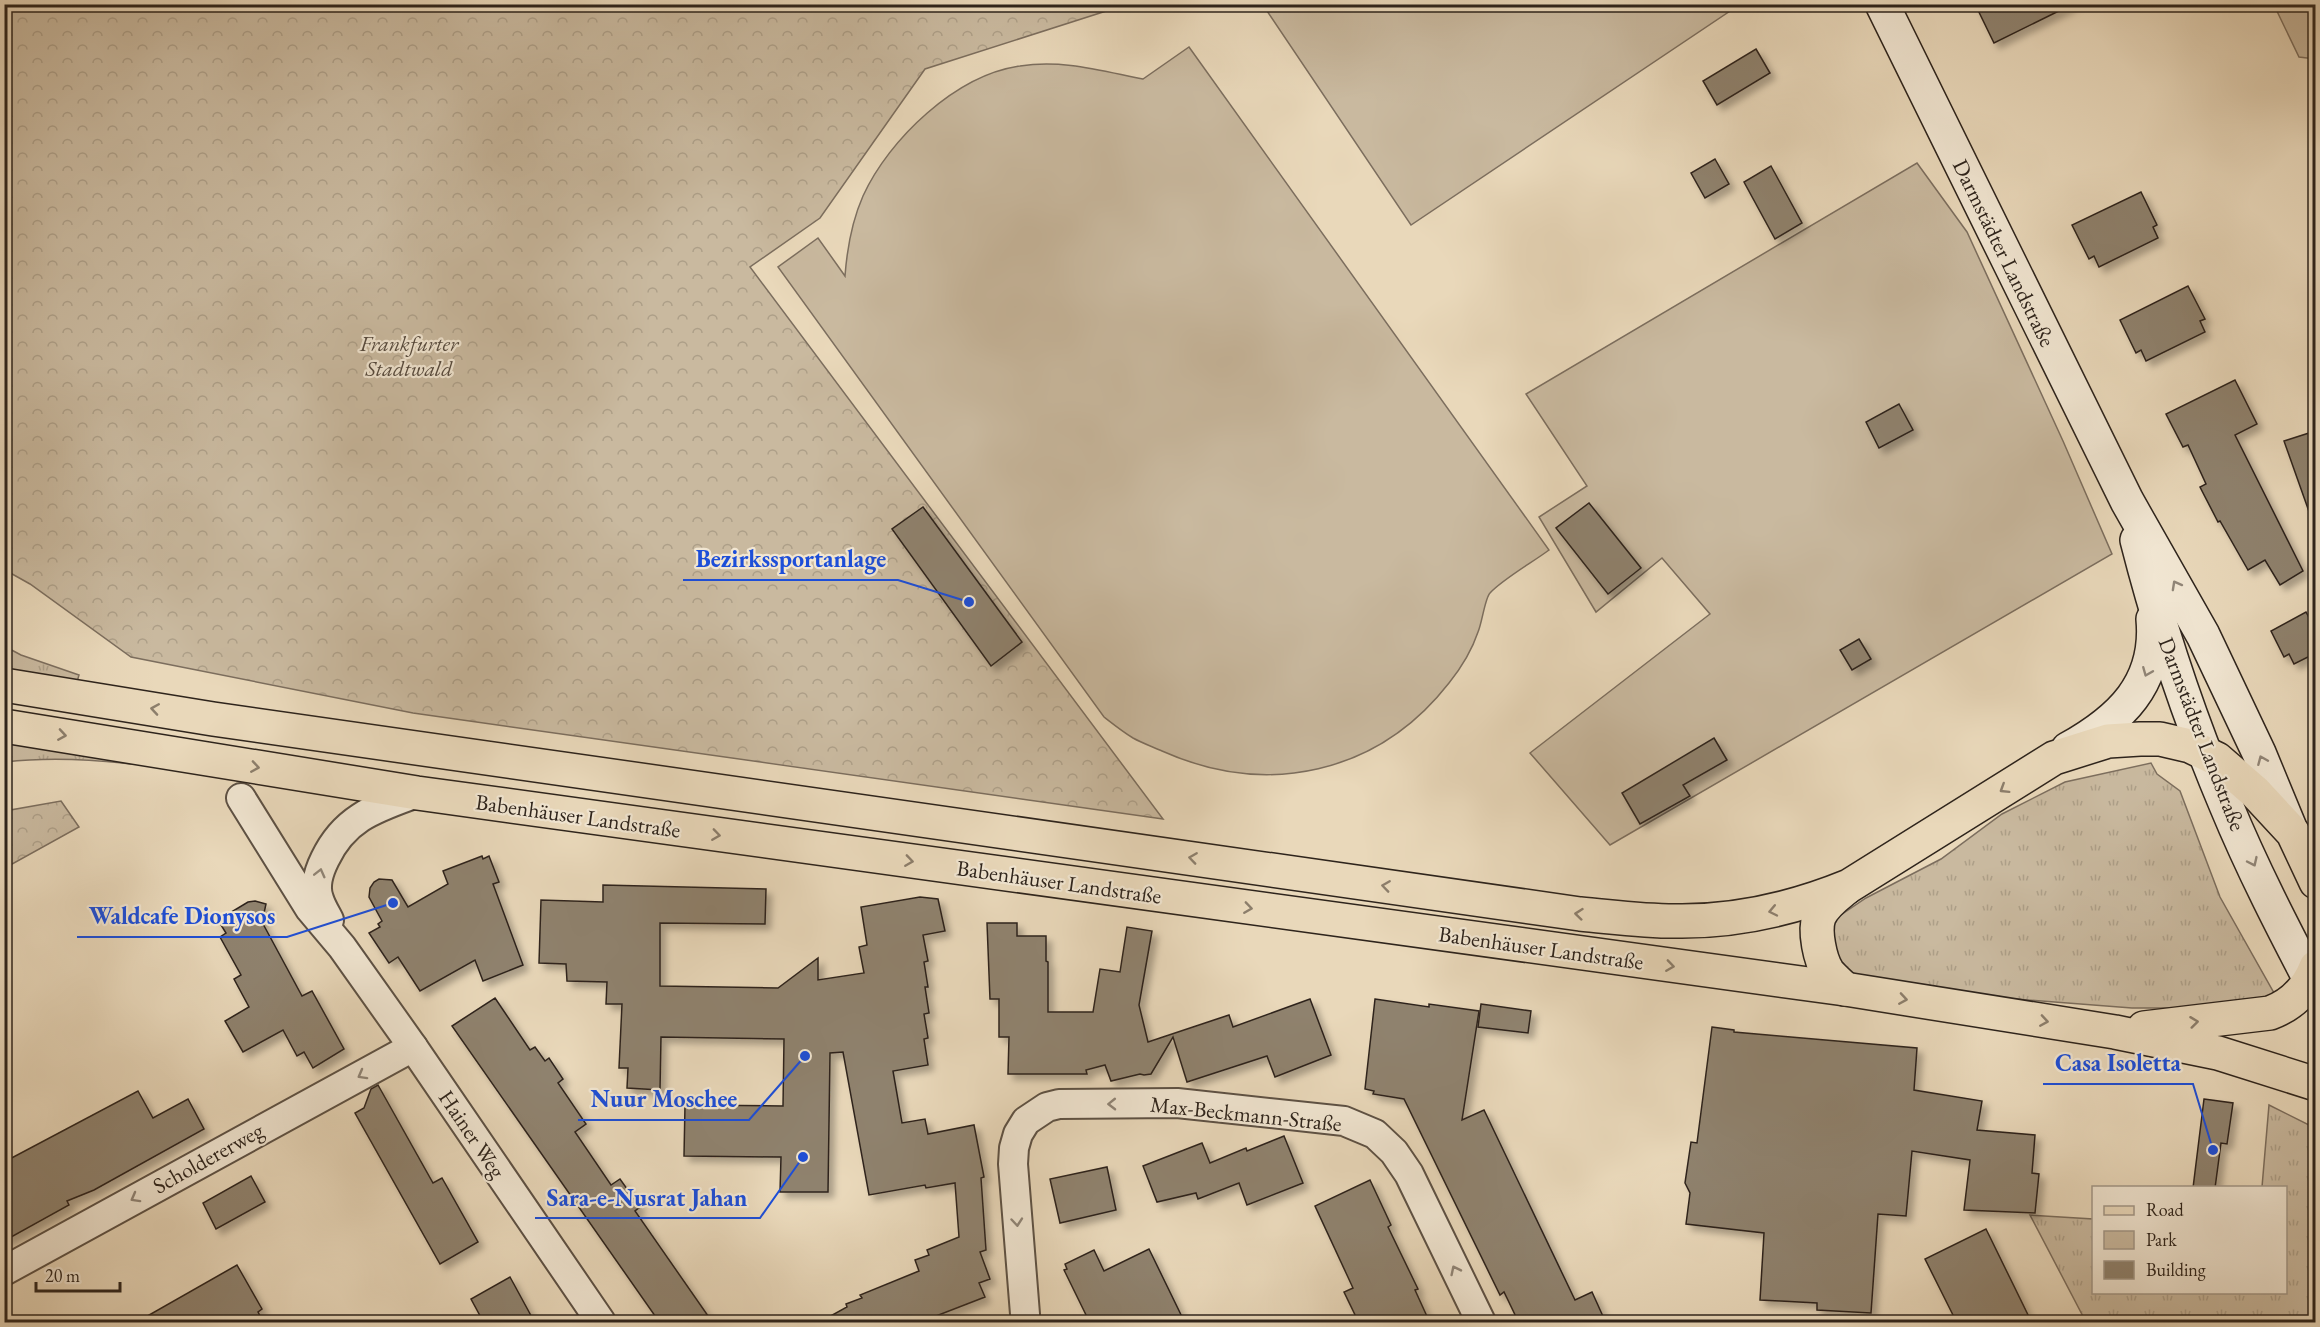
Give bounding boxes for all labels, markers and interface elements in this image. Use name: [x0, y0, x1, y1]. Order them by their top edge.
street label: Darmstädter Landstraße: [1946, 154, 2062, 352]
park label: Frankfurter Stadtwald: [359, 329, 460, 383]
callout: Bezirkssportanlage: [683, 538, 898, 580]
text: Bezirkssportanlage: [696, 543, 886, 575]
one-way arrow: [2172, 581, 2183, 591]
street label: Darmstädter Landstraße: [2152, 633, 2252, 835]
one-way arrow: [2142, 665, 2154, 676]
one-way arrow: [151, 704, 160, 716]
one-way arrow: [58, 729, 67, 741]
one-way arrow: [2257, 756, 2269, 767]
one-way arrow: [249, 760, 259, 773]
one-way arrow: [2000, 781, 2010, 793]
street label: Babenhäuser Landstraße: [474, 787, 683, 845]
one-way arrow: [711, 828, 721, 840]
street label: Babenhäuser Landstraße: [955, 853, 1164, 911]
one-way arrow: [1189, 853, 1198, 865]
one-way arrow: [905, 855, 914, 867]
one-way arrow: [2245, 856, 2257, 867]
one-way arrow: [313, 868, 326, 878]
one-way arrow: [1382, 881, 1391, 893]
callout: Waldcafe Dionysos: [77, 895, 287, 937]
text: Waldcafe Dionysos: [89, 900, 275, 932]
one-way arrow: [1243, 901, 1253, 913]
one-way arrow: [1769, 904, 1779, 917]
one-way arrow: [1575, 908, 1584, 921]
street label: Babenhäuser Landstraße: [1437, 919, 1646, 977]
one-way arrow: [1665, 959, 1675, 971]
one-way arrow: [1898, 992, 1907, 1004]
one-way arrow: [2040, 1014, 2049, 1026]
one-way arrow: [2189, 1016, 2198, 1029]
callout: Casa Isoletta: [2043, 1042, 2193, 1084]
text: Casa Isoletta: [2055, 1047, 2182, 1078]
one-way arrow: [357, 1068, 368, 1079]
callout: Nuur Moschee: [578, 1078, 749, 1120]
text: Nuur Moschee: [591, 1083, 737, 1114]
street label: Hainer Weg: [432, 1084, 512, 1184]
street label: Max-Beckmann-Straße: [1149, 1090, 1344, 1139]
one-way arrow: [1107, 1097, 1116, 1110]
street label: Scholdererweg: [148, 1116, 269, 1200]
callout: Sara-e-Nusrat Jahan: [535, 1176, 760, 1218]
text: Sara-e-Nusrat Jahan: [547, 1182, 748, 1213]
legend: [2092, 1186, 2287, 1294]
one-way arrow: [131, 1191, 141, 1202]
text: Road: [2146, 1198, 2185, 1221]
one-way arrow: [1011, 1218, 1024, 1227]
text: Park: [2146, 1228, 2177, 1251]
scale bar: [36, 1255, 120, 1293]
text: Building: [2146, 1258, 2206, 1281]
text: 20 m: [45, 1264, 80, 1287]
one-way arrow: [1451, 1265, 1463, 1276]

